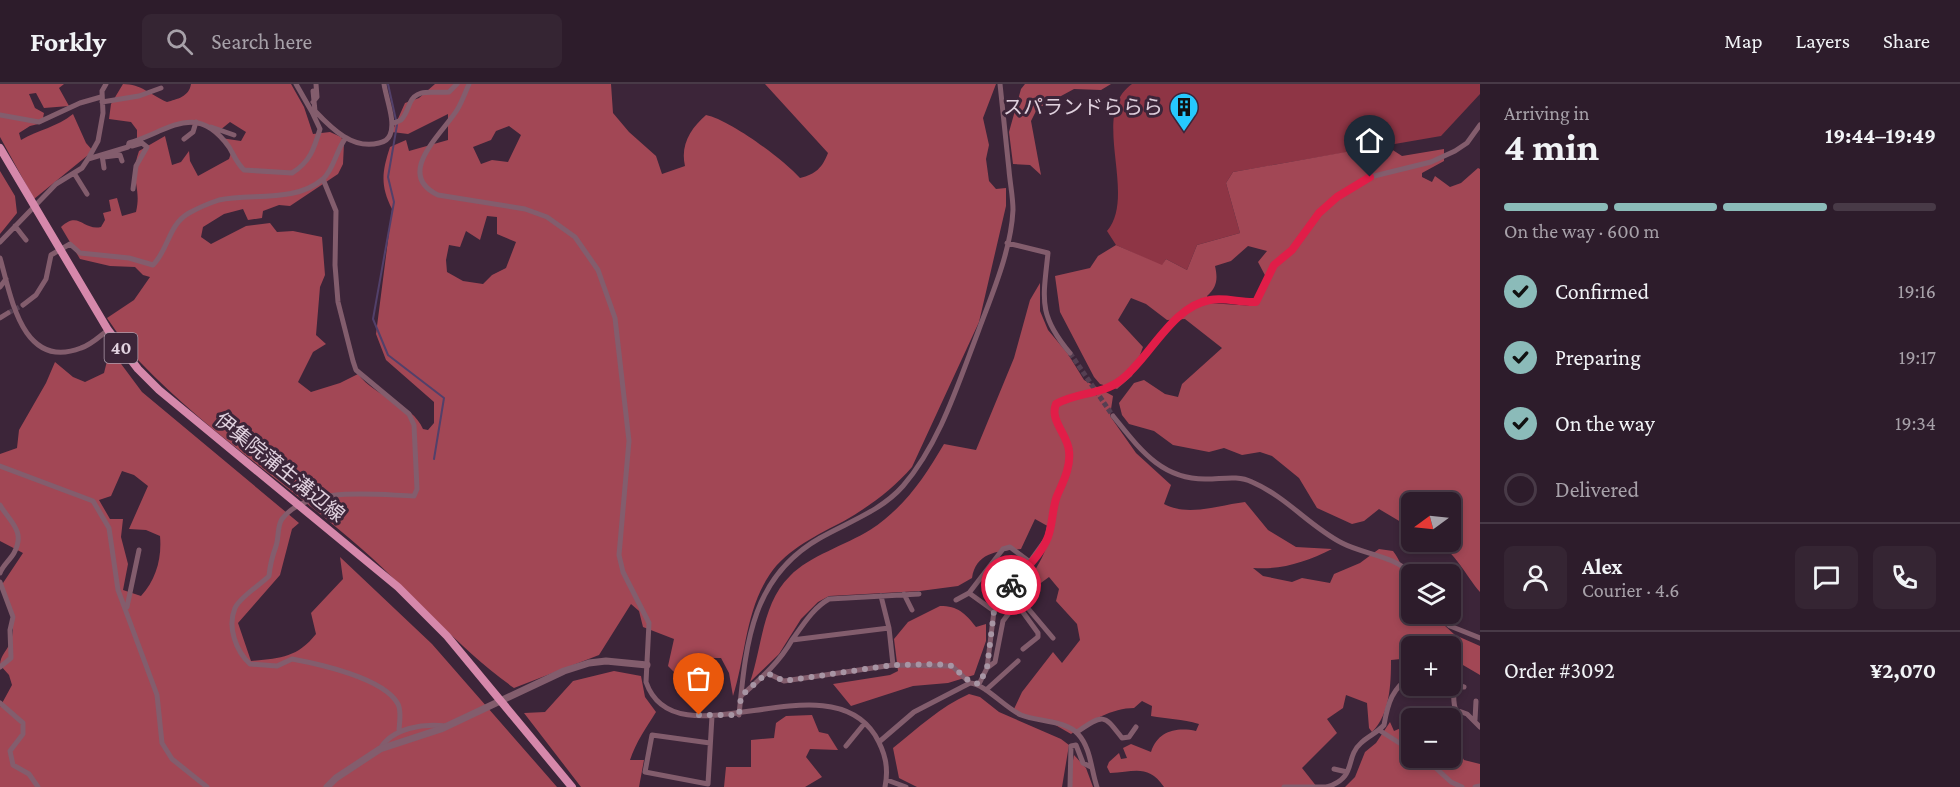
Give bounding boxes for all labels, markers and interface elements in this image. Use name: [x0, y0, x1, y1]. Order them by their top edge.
search box: [142, 14, 562, 68]
icon: search: [163, 25, 196, 58]
text: Forkly: [30, 26, 106, 57]
text: Search here: [211, 29, 312, 54]
text: Map: [1724, 29, 1763, 53]
text: Layers: [1796, 29, 1850, 53]
text: Share: [1883, 29, 1930, 53]
building icon: スパランドららら: [1168, 91, 1200, 133]
place label: スパランドららら: [1003, 96, 1163, 118]
text: Arriving in: [1504, 102, 1589, 124]
pin: [1344, 115, 1395, 177]
text: 19:44–19:49: [1825, 123, 1936, 148]
icon: home: [1353, 124, 1386, 157]
text: 4 min: [1504, 125, 1599, 168]
text: On the way · 600 m: [1504, 220, 1660, 242]
icon: check: [1504, 275, 1537, 308]
text: Confirmed: [1555, 279, 1649, 304]
text: 19:16: [1898, 280, 1936, 302]
road number: 40: [104, 333, 138, 363]
icon: check: [1504, 341, 1537, 374]
text: Preparing: [1555, 345, 1641, 370]
text: 19:17: [1899, 346, 1936, 368]
icon: check: [1504, 407, 1537, 440]
street label: 伊集院蒲生溝辺線: [211, 408, 349, 526]
text: On the way: [1555, 411, 1655, 436]
text: 19:34: [1895, 412, 1936, 434]
text: Delivered: [1555, 477, 1639, 502]
north arrow: [1401, 492, 1461, 552]
map controls: [1401, 492, 1461, 768]
button: person: [1504, 546, 1567, 609]
button: chat: [1795, 546, 1858, 609]
button: phone: [1873, 546, 1936, 609]
text: Alex: [1582, 554, 1623, 579]
courier: [981, 555, 1041, 615]
button: layers: [1401, 564, 1461, 624]
icon: bike: [995, 569, 1028, 602]
text: Courier · 4.6: [1582, 579, 1680, 601]
button: +: [1401, 636, 1461, 696]
pin: [673, 653, 724, 715]
text: Order #3092: [1504, 658, 1615, 683]
text: ¥2,070: [1870, 658, 1936, 683]
icon: bag: [682, 662, 715, 695]
button: −: [1401, 708, 1461, 768]

